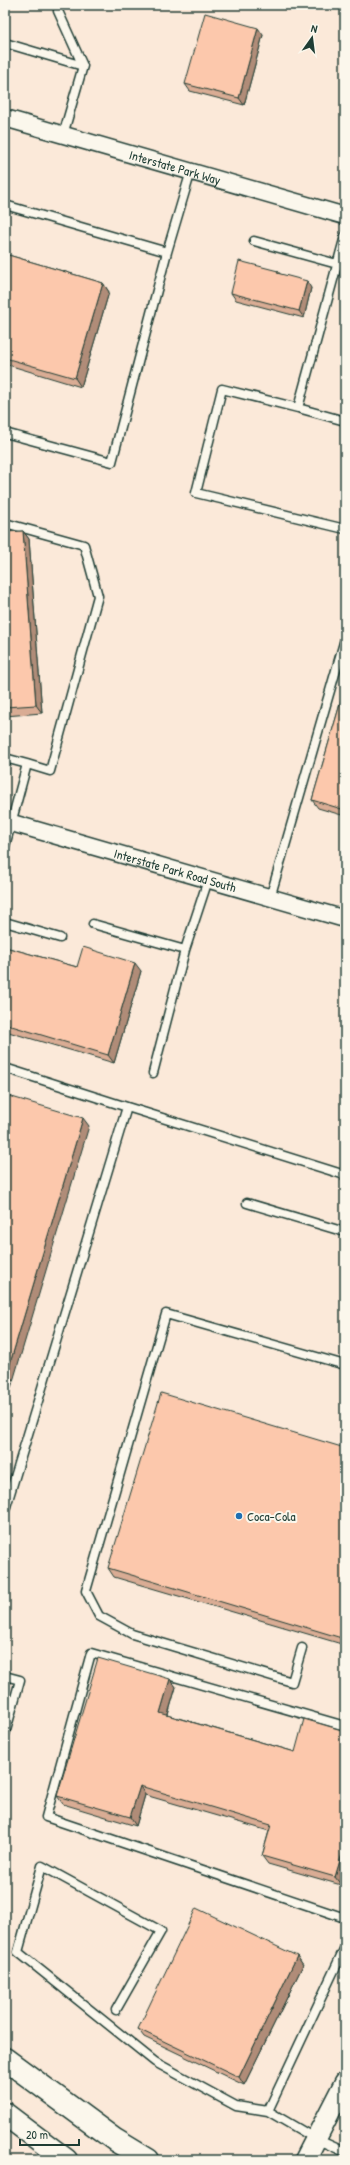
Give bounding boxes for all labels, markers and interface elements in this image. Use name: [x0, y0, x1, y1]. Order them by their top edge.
north arrow: [292, 18, 332, 58]
text: N: [310, 21, 319, 36]
street label: Interstate Park Way: [127, 145, 223, 189]
street label: Interstate Park Road South: [112, 844, 239, 896]
place label: Coca-Cola: [247, 1507, 296, 1525]
marker: Coca-Cola: [234, 1511, 244, 1521]
scale bar: [20, 2121, 79, 2147]
text: 20 m: [26, 2126, 48, 2143]

